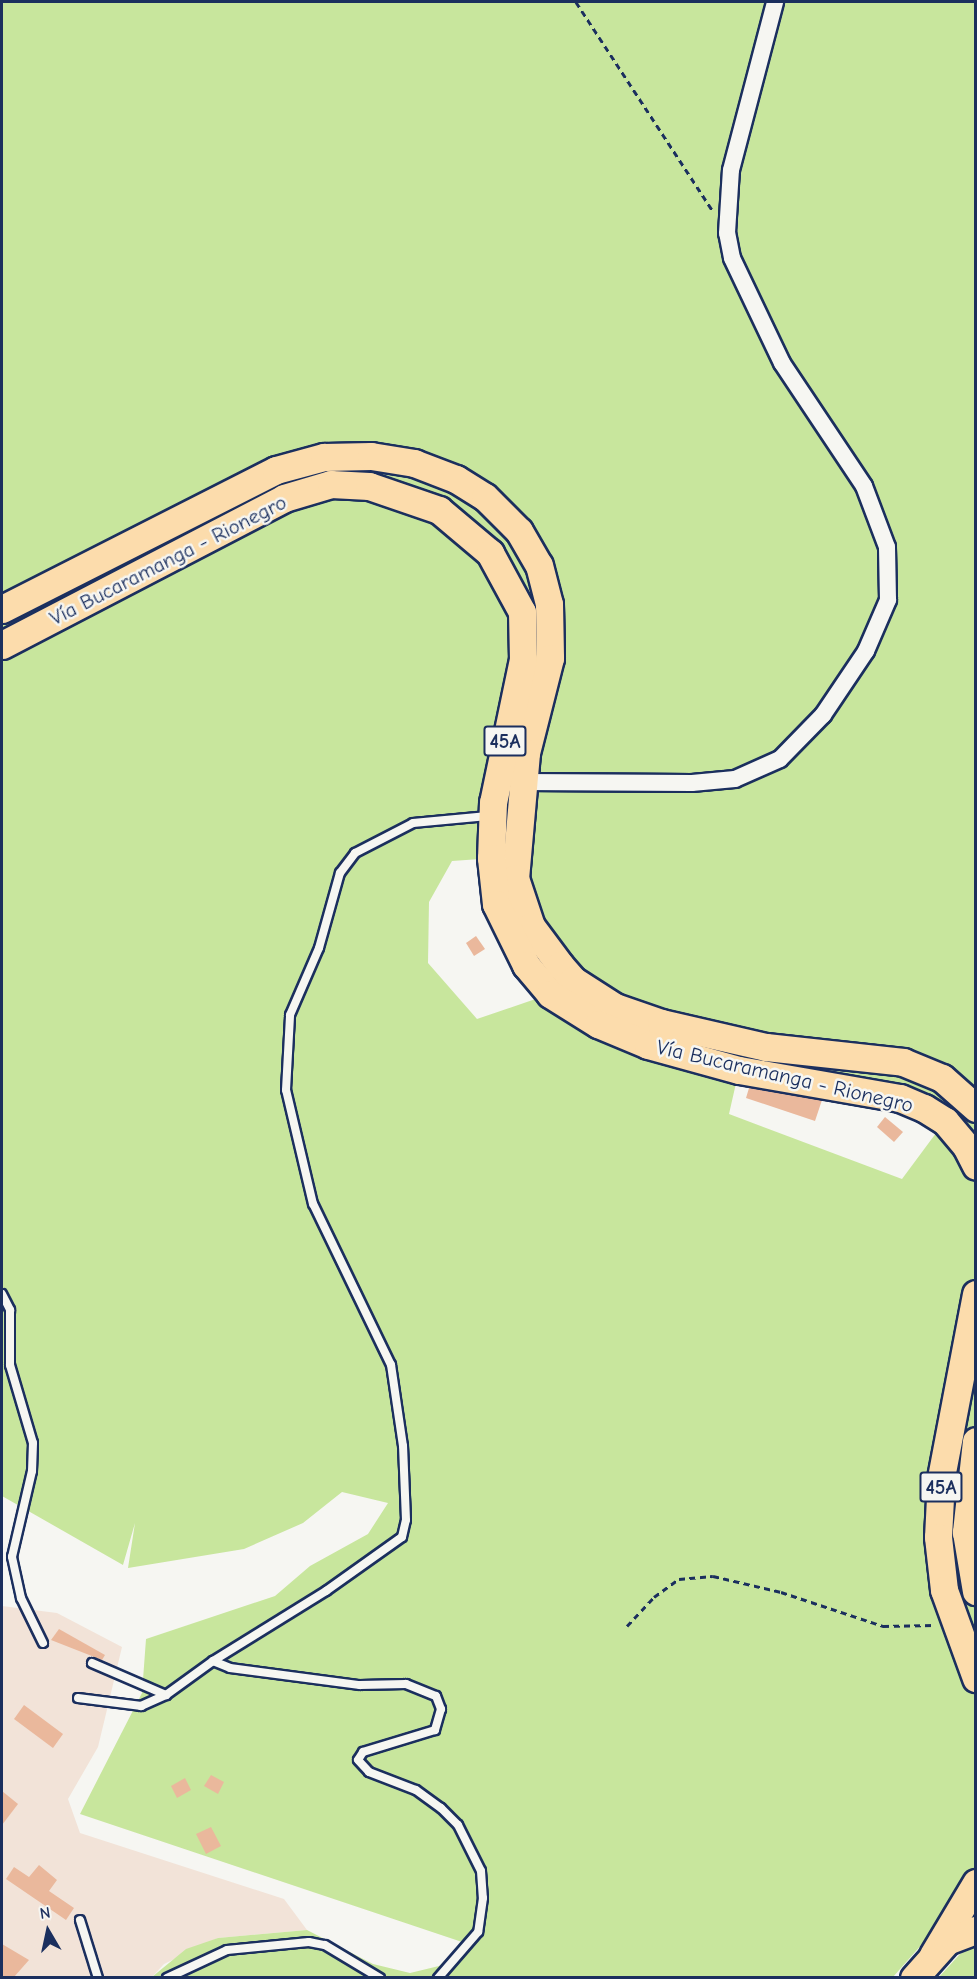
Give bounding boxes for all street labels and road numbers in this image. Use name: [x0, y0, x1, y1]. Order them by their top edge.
street label: Vía Bucaramanga - Rionegro: [45, 489, 291, 631]
road number: 45A: [482, 724, 528, 758]
street label: Vía Bucaramanga - Rionegro: [654, 1034, 916, 1118]
road number: 45A: [918, 1470, 964, 1504]

